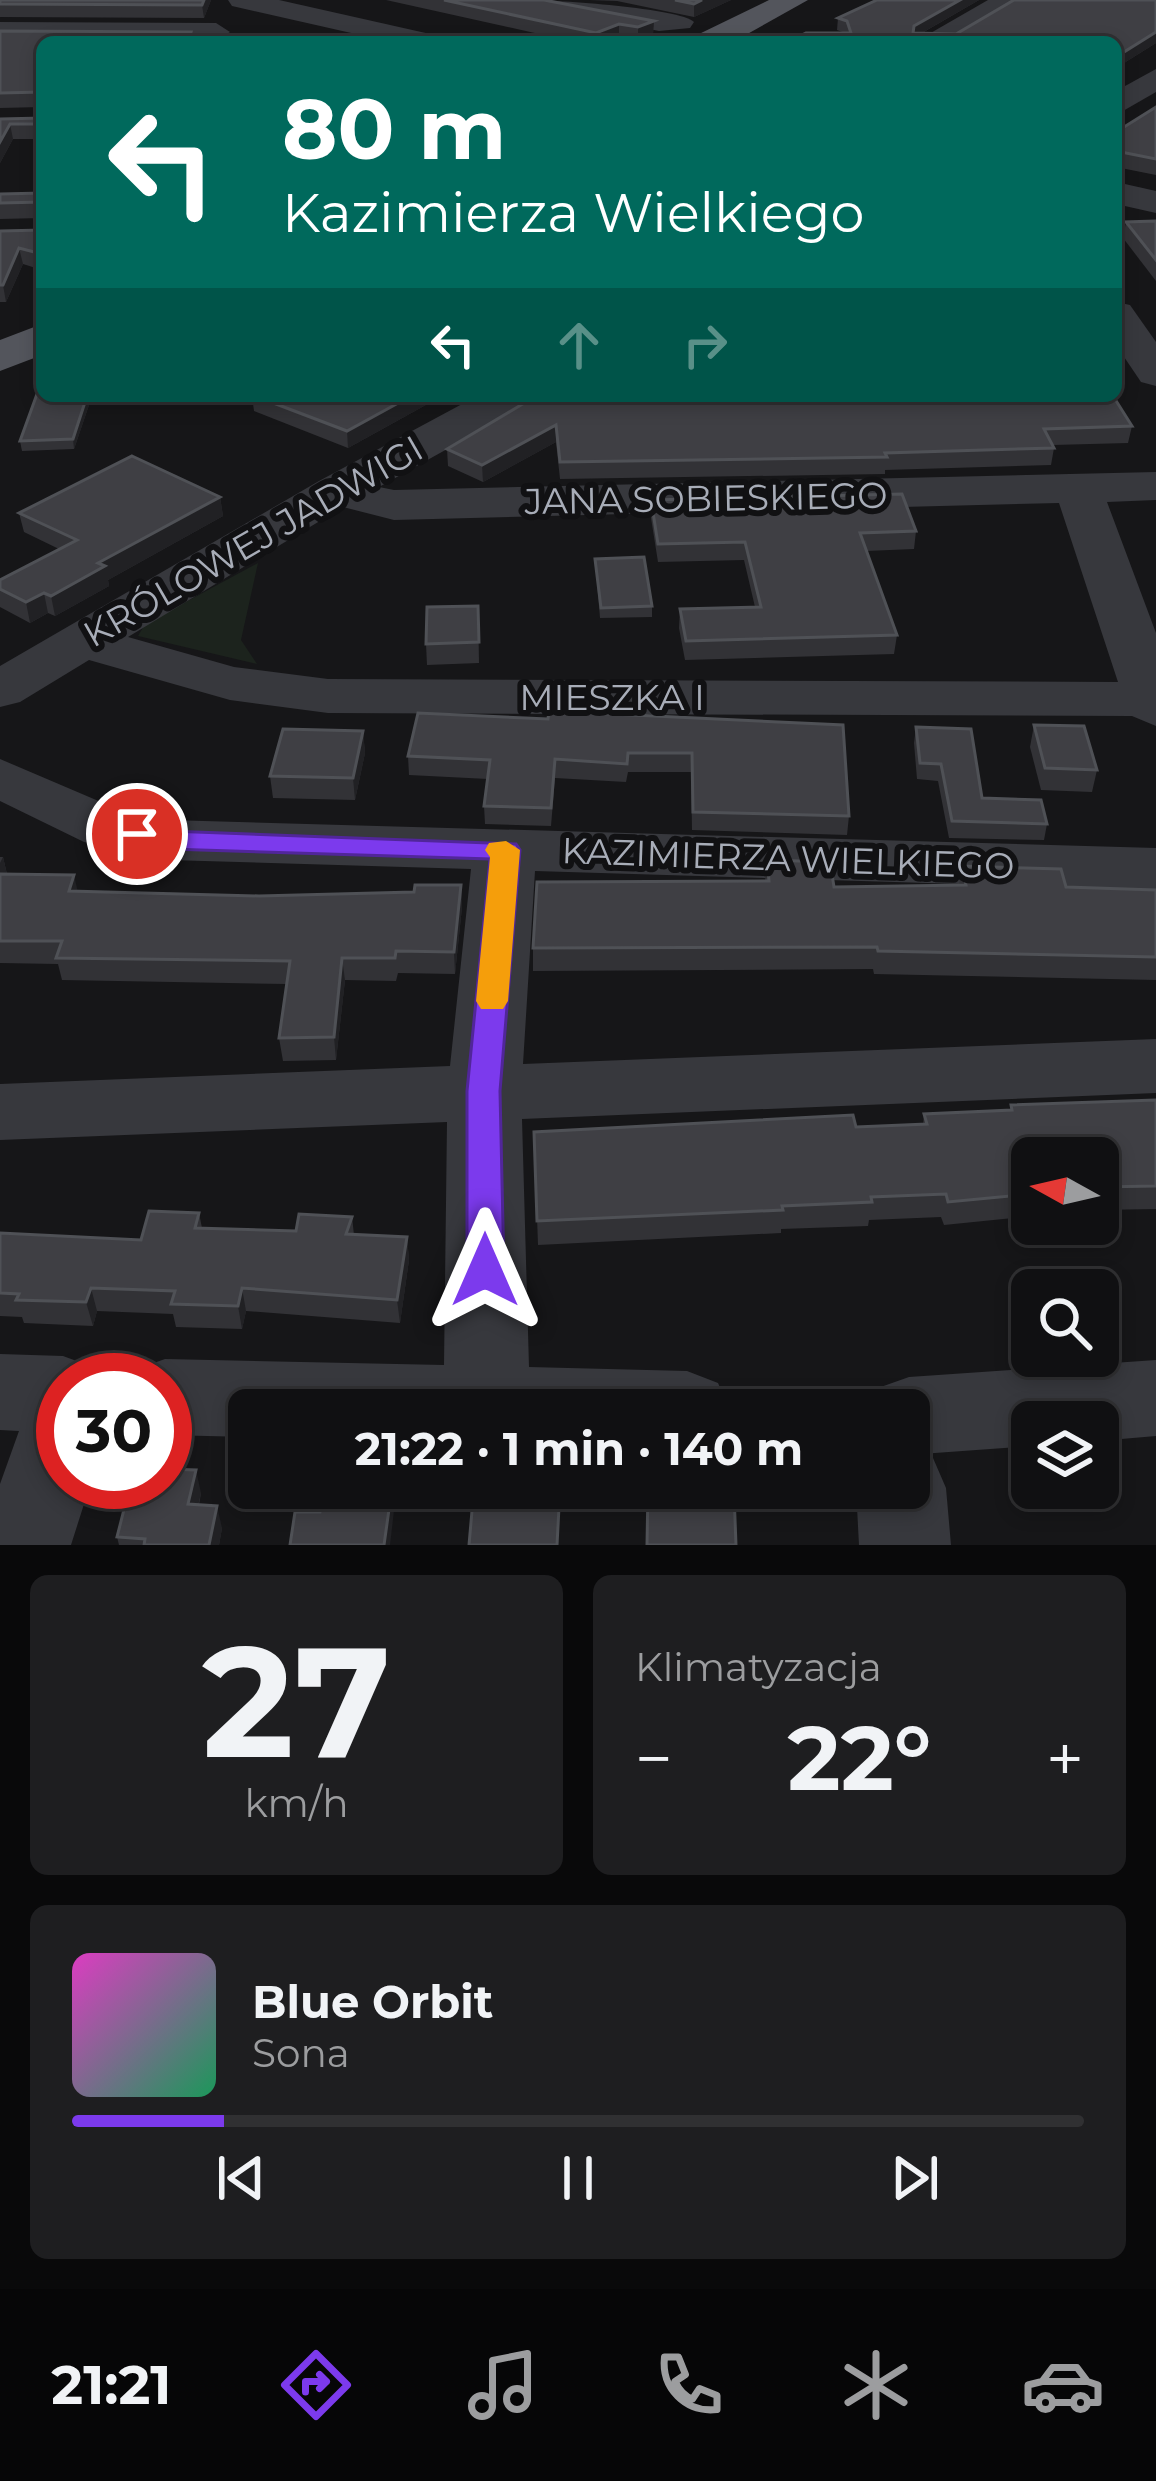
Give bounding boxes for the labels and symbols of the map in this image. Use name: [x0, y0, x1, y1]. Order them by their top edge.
street label: KRÓLOWEJ JADWIGI: [76, 426, 430, 656]
street label: JANA SOBIESKIEGO: [523, 473, 888, 523]
street label: MIESZKA I: [519, 675, 705, 719]
pin: [86, 783, 188, 885]
street label: KAZIMIERZA WIELKIEGO: [561, 828, 1015, 888]
north arrow: [1011, 1137, 1119, 1245]
position arrow: [422, 1207, 548, 1333]
speed limit sign: 30: [36, 1353, 192, 1509]

